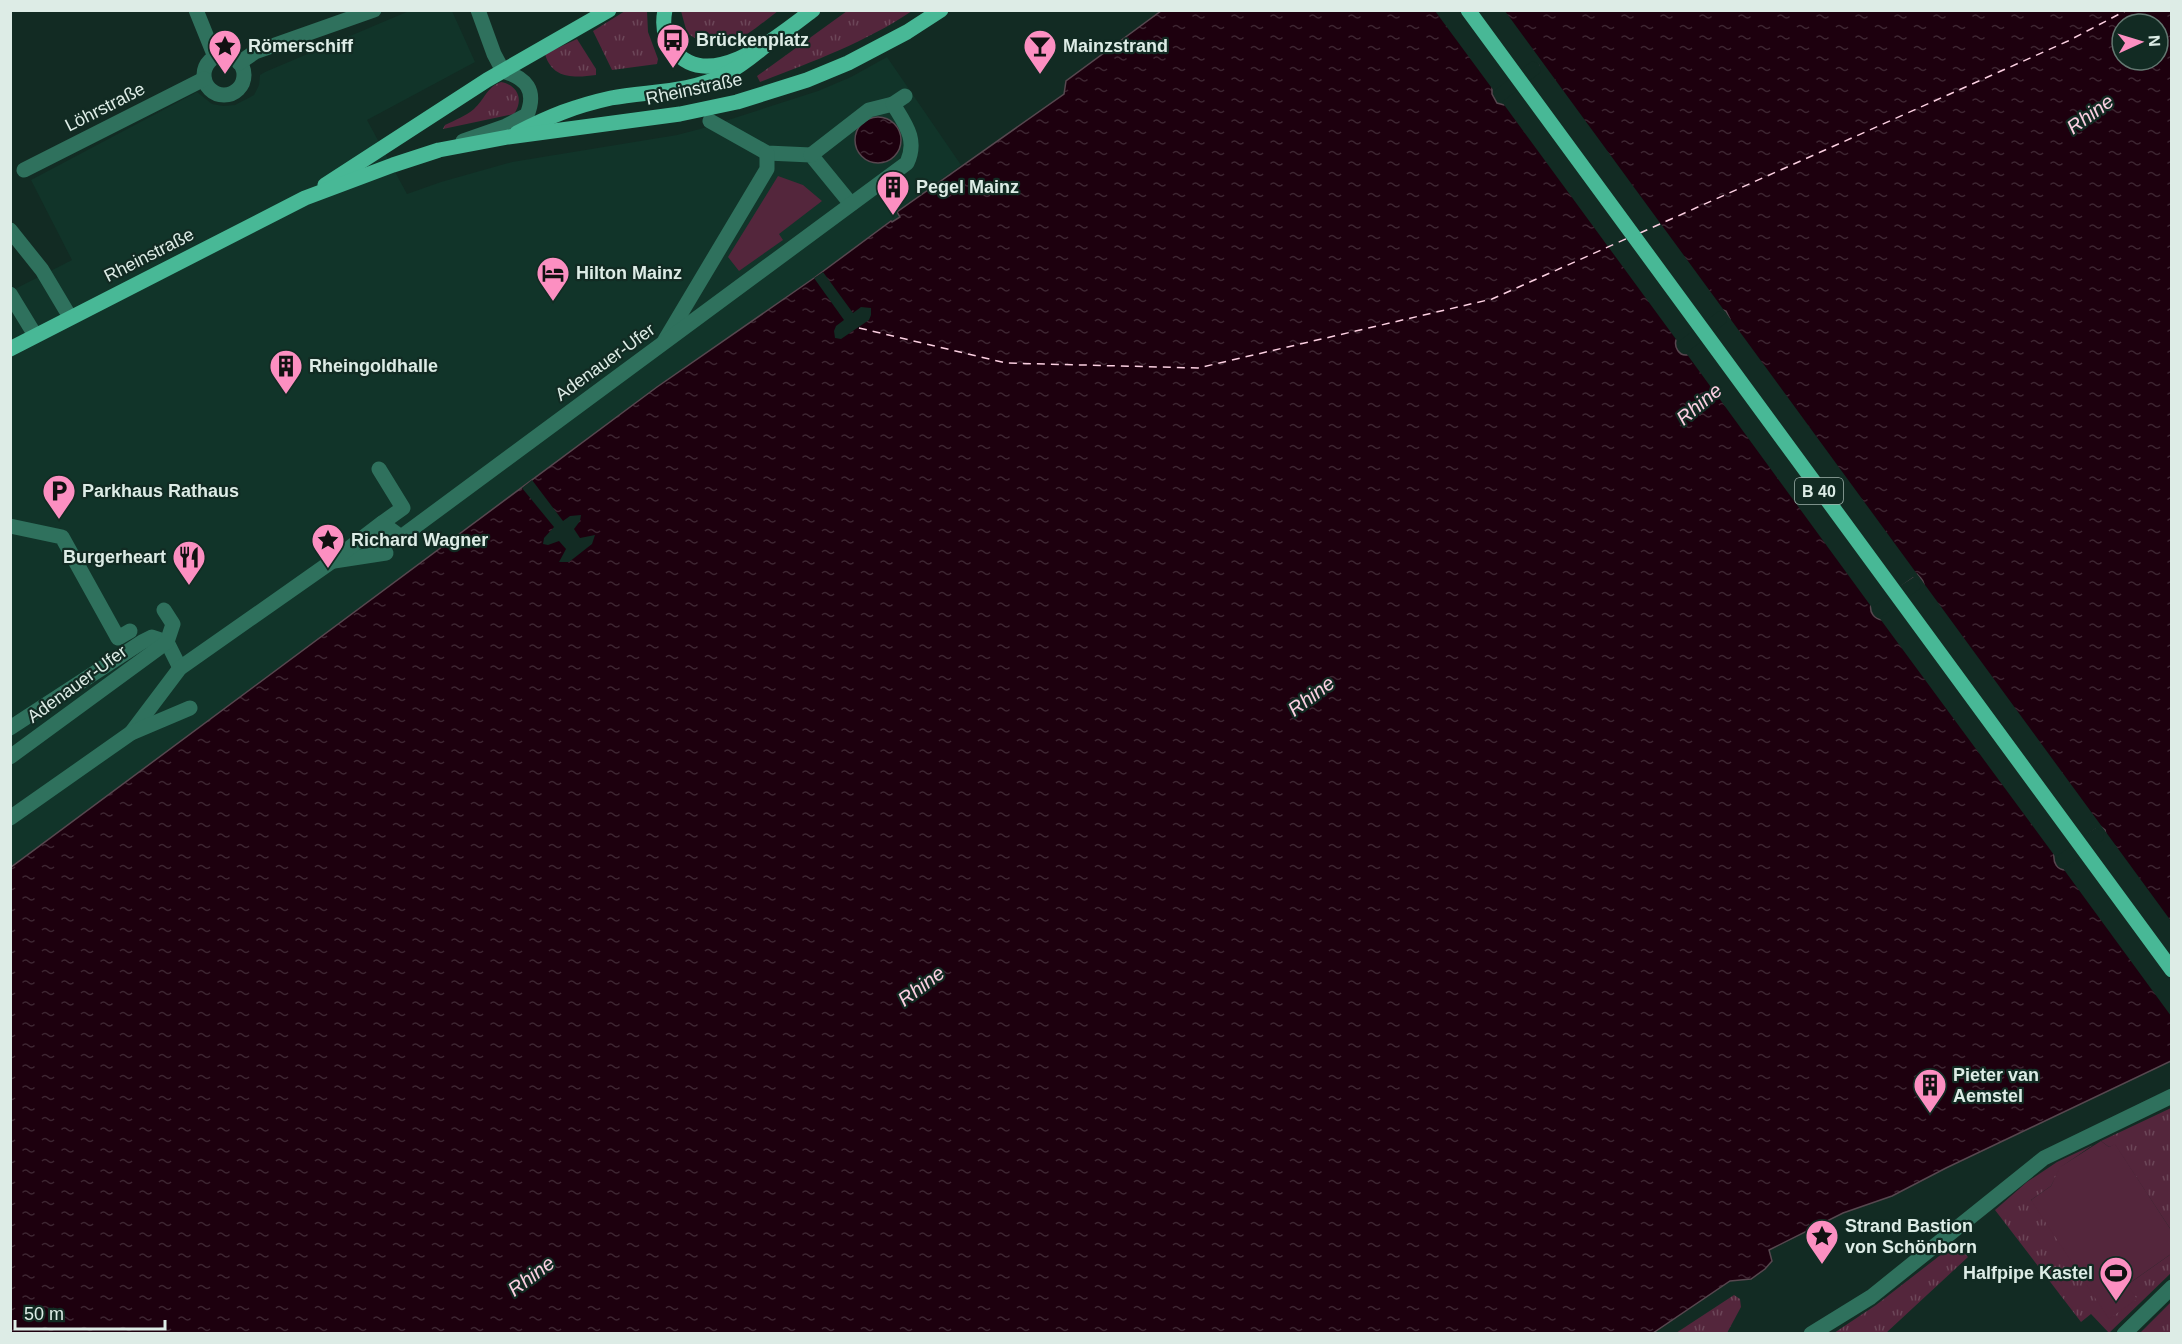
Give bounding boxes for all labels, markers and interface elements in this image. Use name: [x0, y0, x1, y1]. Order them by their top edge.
north arrow: [2110, 12, 2170, 72]
bus stop icon: Brückenplatz: [655, 22, 691, 69]
place icon: Römerschiff: [207, 28, 243, 75]
bar icon: Mainzstrand: [1022, 28, 1058, 75]
place label: Brückenplatz: [696, 30, 809, 50]
text: N: [2146, 35, 2163, 47]
place label: Römerschiff: [248, 36, 354, 56]
place label: Mainzstrand: [1063, 36, 1168, 56]
street label: Rheinstraße: [644, 69, 744, 109]
street label: Löhrstraße: [62, 78, 148, 136]
water label: Rhine: [2062, 90, 2118, 138]
building icon: Pegel Mainz: [875, 169, 911, 216]
place label: Pegel Mainz: [916, 177, 1019, 197]
street label: Rheinstraße: [101, 224, 197, 286]
hotel icon: Hilton Mainz: [535, 255, 571, 302]
place label: Hilton Mainz: [576, 263, 682, 283]
street label: Adenauer-Ufer: [551, 319, 659, 405]
building icon: Rheingoldhalle: [268, 348, 304, 395]
place label: Rheingoldhalle: [309, 356, 438, 376]
water label: Rhine: [1672, 379, 1726, 429]
parking icon: Parkhaus Rathaus: [41, 473, 77, 520]
road number: B 40: [1795, 478, 1843, 504]
place label: Parkhaus Rathaus: [82, 481, 239, 501]
place icon: Richard Wagner: [310, 522, 346, 569]
place label: Richard Wagner: [351, 530, 488, 550]
restaurant icon: Burgerheart: [171, 539, 207, 586]
place label: Burgerheart: [63, 547, 166, 567]
street label: Adenauer-Ufer: [23, 641, 131, 727]
water label: Rhine: [1284, 671, 1338, 721]
water label: Rhine: [894, 961, 948, 1011]
place label: Pieter van Aemstel: [1953, 1065, 2039, 1106]
building icon: Pieter van Aemstel: [1912, 1067, 1948, 1114]
place label: Strand Bastion von Schönborn: [1845, 1216, 1977, 1257]
place icon: Strand Bastion von Schönborn: [1804, 1218, 1840, 1265]
water label: Rhine: [504, 1251, 558, 1301]
sports icon: Halfpipe Kastel: [2098, 1255, 2134, 1302]
place label: Halfpipe Kastel: [1963, 1263, 2093, 1283]
scale bar: [15, 1293, 165, 1331]
text: 50 m: [24, 1304, 64, 1324]

